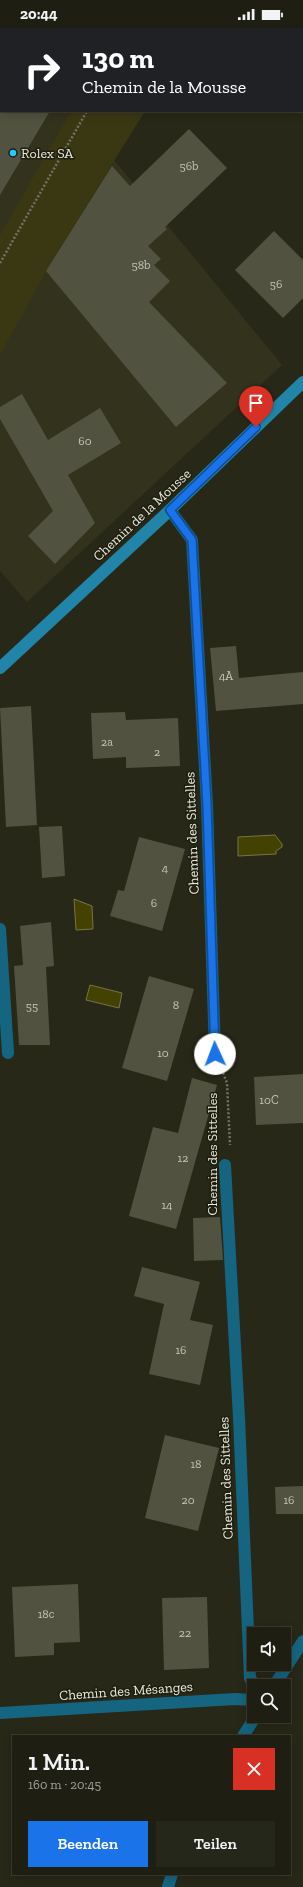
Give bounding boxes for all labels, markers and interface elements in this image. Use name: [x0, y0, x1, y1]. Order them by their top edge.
text: 20:44: [20, 5, 58, 23]
text: 130 m: [82, 42, 154, 75]
icon: right: [16, 44, 68, 96]
text: Chemin de la Mousse: [82, 76, 246, 98]
place label: Rolex SA: [21, 145, 74, 162]
marker: Rolex SA: [8, 148, 18, 158]
house number: 56b: [180, 159, 198, 173]
house number: 58b: [131, 258, 151, 272]
house number: 56: [270, 277, 282, 291]
pin: [239, 386, 273, 427]
icon: arrive: [245, 392, 267, 414]
house number: 60: [78, 434, 92, 448]
street label: Chemin de la Mousse: [90, 465, 195, 565]
house number: 4A: [219, 669, 233, 683]
house number: 2a: [101, 735, 113, 749]
house number: 2: [154, 745, 160, 759]
street label: Chemin des Sittelles: [181, 771, 203, 895]
house number: 4: [162, 861, 169, 875]
house number: 6: [151, 896, 157, 910]
house number: 8: [173, 998, 179, 1012]
house number: 55: [26, 999, 38, 1013]
position arrow: [194, 1033, 236, 1075]
house number: 10: [157, 1046, 169, 1060]
street label: Chemin des Sittelles: [204, 1093, 221, 1215]
house number: 10C: [259, 1093, 279, 1107]
house number: 12: [178, 1151, 188, 1165]
house number: 14: [161, 1198, 173, 1212]
house number: 16: [176, 1343, 187, 1357]
street label: Chemin des Sittelles: [215, 1416, 237, 1540]
house number: 18: [190, 1457, 202, 1471]
house number: 20: [181, 1493, 195, 1507]
house number: 16: [284, 1493, 295, 1507]
house number: 18c: [38, 1607, 55, 1621]
house number: 22: [179, 1626, 191, 1640]
map controls: [247, 1627, 291, 1723]
button: sound: [247, 1627, 291, 1671]
street label: Chemin des Mésanges: [58, 1678, 194, 1704]
button: search: [247, 1679, 291, 1723]
text: 1 Min.: [28, 1747, 90, 1776]
button: close: [233, 1748, 275, 1790]
text: 160 m · 20:45: [28, 1777, 101, 1792]
button: Beenden: [28, 1821, 148, 1867]
button: Teilen: [156, 1821, 275, 1867]

